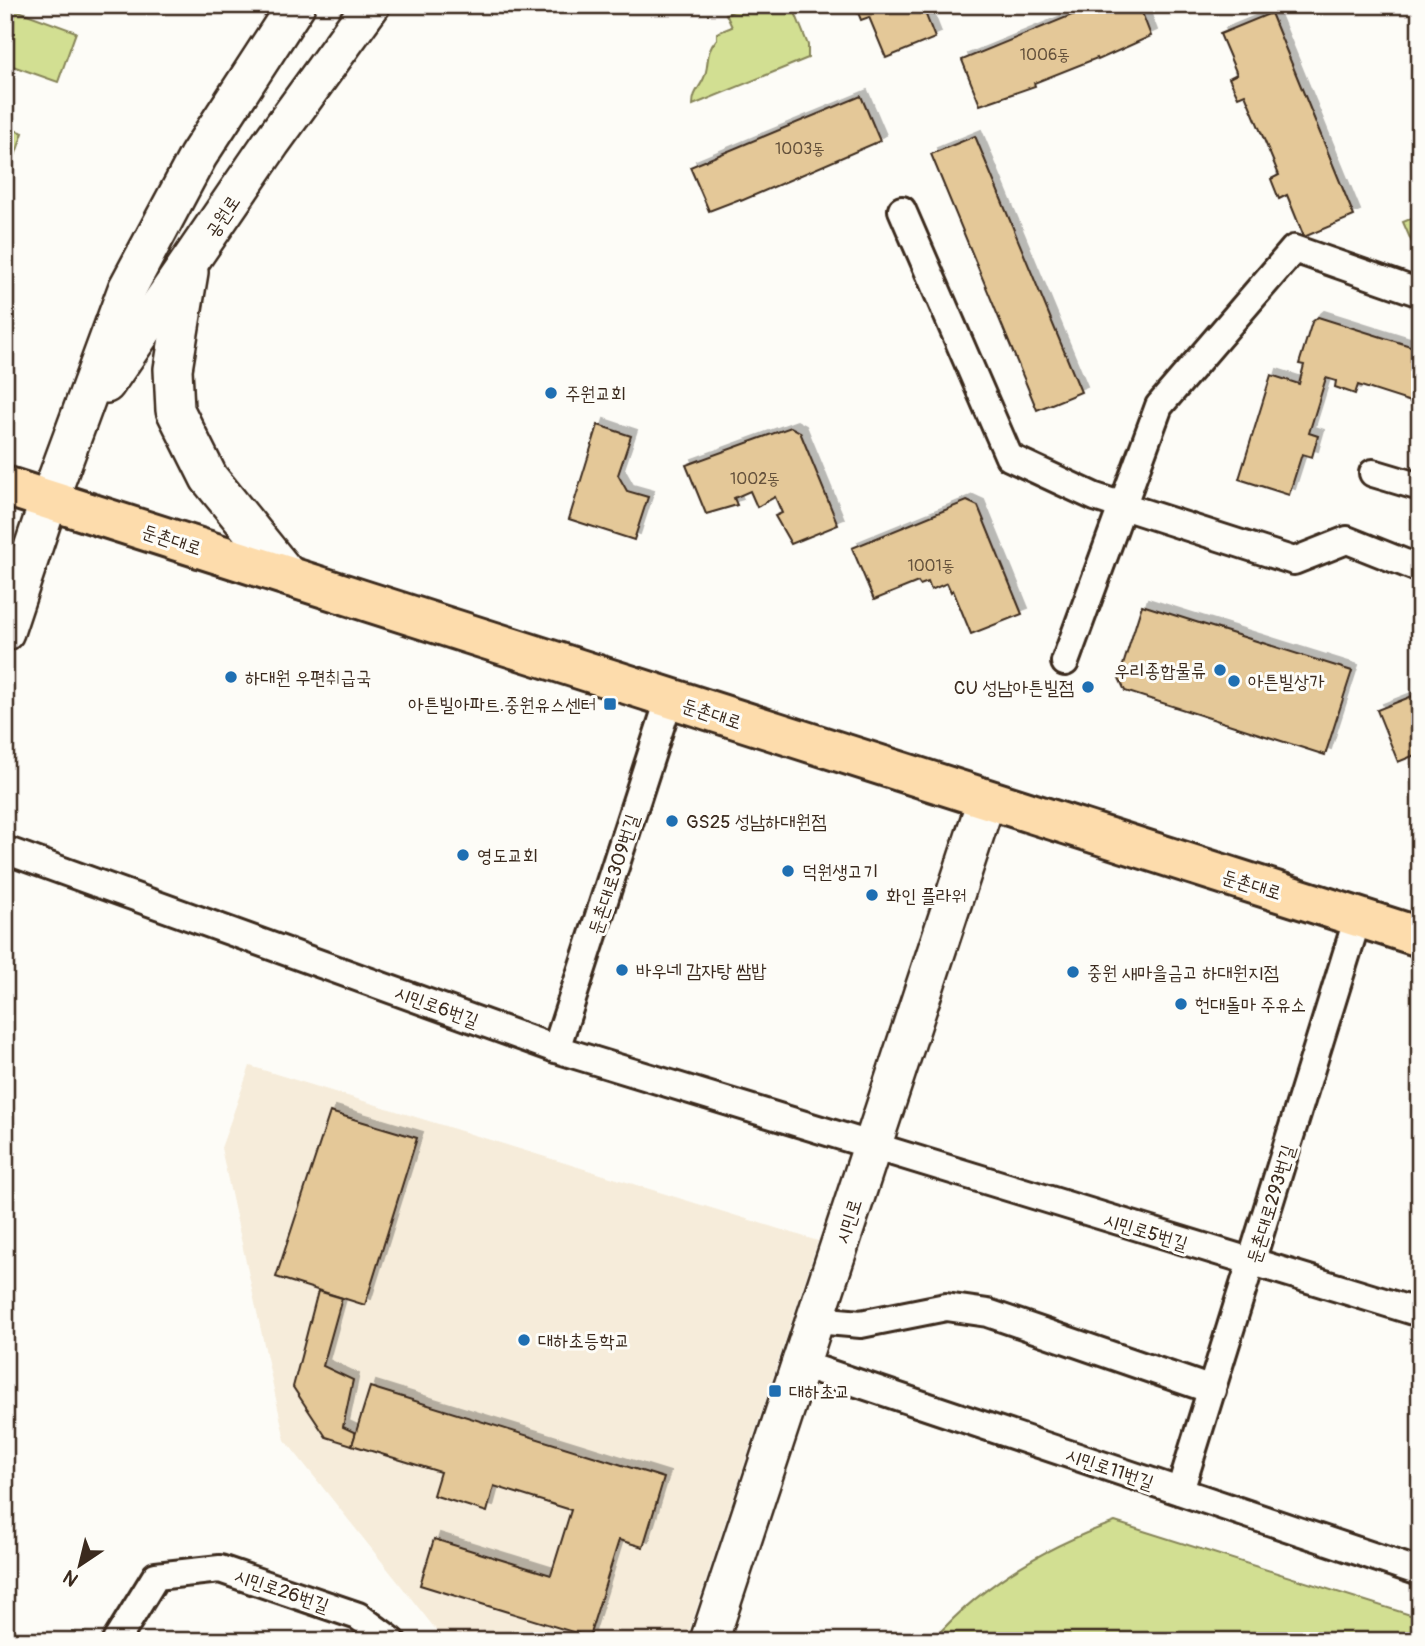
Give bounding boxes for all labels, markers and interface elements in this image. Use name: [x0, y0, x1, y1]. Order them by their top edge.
house number: 1006동: [1020, 45, 1070, 65]
house number: 1003동: [775, 139, 825, 159]
street label: 공원로: [200, 191, 246, 242]
place label: 주원교회: [565, 382, 626, 406]
marker: 주원교회: [543, 385, 559, 401]
house number: 1002동: [730, 469, 780, 489]
street label: 둔촌대로: [139, 519, 204, 561]
house number: 1001동: [907, 556, 955, 576]
place label: 우리종합물류: [1114, 659, 1206, 683]
marker: 우리종합물류: [1212, 662, 1228, 678]
place label: 하대원 우편취급국: [245, 666, 371, 690]
marker: 하대원 우편취급국: [223, 669, 239, 685]
place label: 아튼빌상가: [1248, 670, 1325, 694]
marker: 아튼빌상가: [1226, 673, 1242, 689]
place label: CU 성남아튼빌점: [954, 676, 1074, 700]
marker: CU 성남아튼빌점: [1080, 679, 1096, 695]
place label: 아튼빌아파트.중원유스센터: [408, 693, 596, 717]
street label: 둔촌대로: [679, 693, 744, 735]
marker: 아튼빌아파트.중원유스센터: [602, 696, 618, 712]
place label: GS25 성남하대원점: [686, 810, 826, 834]
street label: 둔촌대로309번길: [583, 811, 645, 938]
marker: GS25 성남하대원점: [664, 813, 680, 829]
place label: 영도교회: [477, 844, 538, 868]
marker: 영도교회: [455, 847, 471, 863]
place label: 덕원생고기: [802, 860, 878, 884]
marker: 덕원생고기: [780, 863, 796, 879]
street label: 둔촌대로: [1219, 865, 1284, 905]
place label: 화인 플라워: [886, 884, 967, 908]
marker: 화인 플라워: [864, 887, 880, 903]
place label: 바우네 감자탕 쌈밥: [636, 959, 767, 983]
place label: 중원 새마을금고 하대원지점: [1087, 961, 1279, 985]
marker: 바우네 감자탕 쌈밥: [614, 962, 630, 978]
marker: 중원 새마을금고 하대원지점: [1065, 964, 1081, 980]
street label: 시민로6번길: [391, 981, 482, 1033]
place label: 헌대돌마 주유소: [1195, 993, 1306, 1017]
marker: 헌대돌마 주유소: [1173, 996, 1189, 1012]
street label: 둔촌대로293번길: [1242, 1142, 1300, 1266]
street label: 시민로: [830, 1196, 867, 1247]
street label: 시민로5번길: [1101, 1208, 1191, 1256]
place label: 대하초등학교: [538, 1329, 630, 1353]
marker: 대하초등학교: [516, 1332, 532, 1348]
place label: 대하초교: [789, 1380, 850, 1404]
marker: 대하초교: [767, 1383, 783, 1399]
street label: 시민로11번길: [1063, 1443, 1157, 1495]
north arrow: [46, 1530, 116, 1600]
street label: 시민로26번길: [231, 1564, 332, 1618]
text: N: [59, 1565, 83, 1592]

